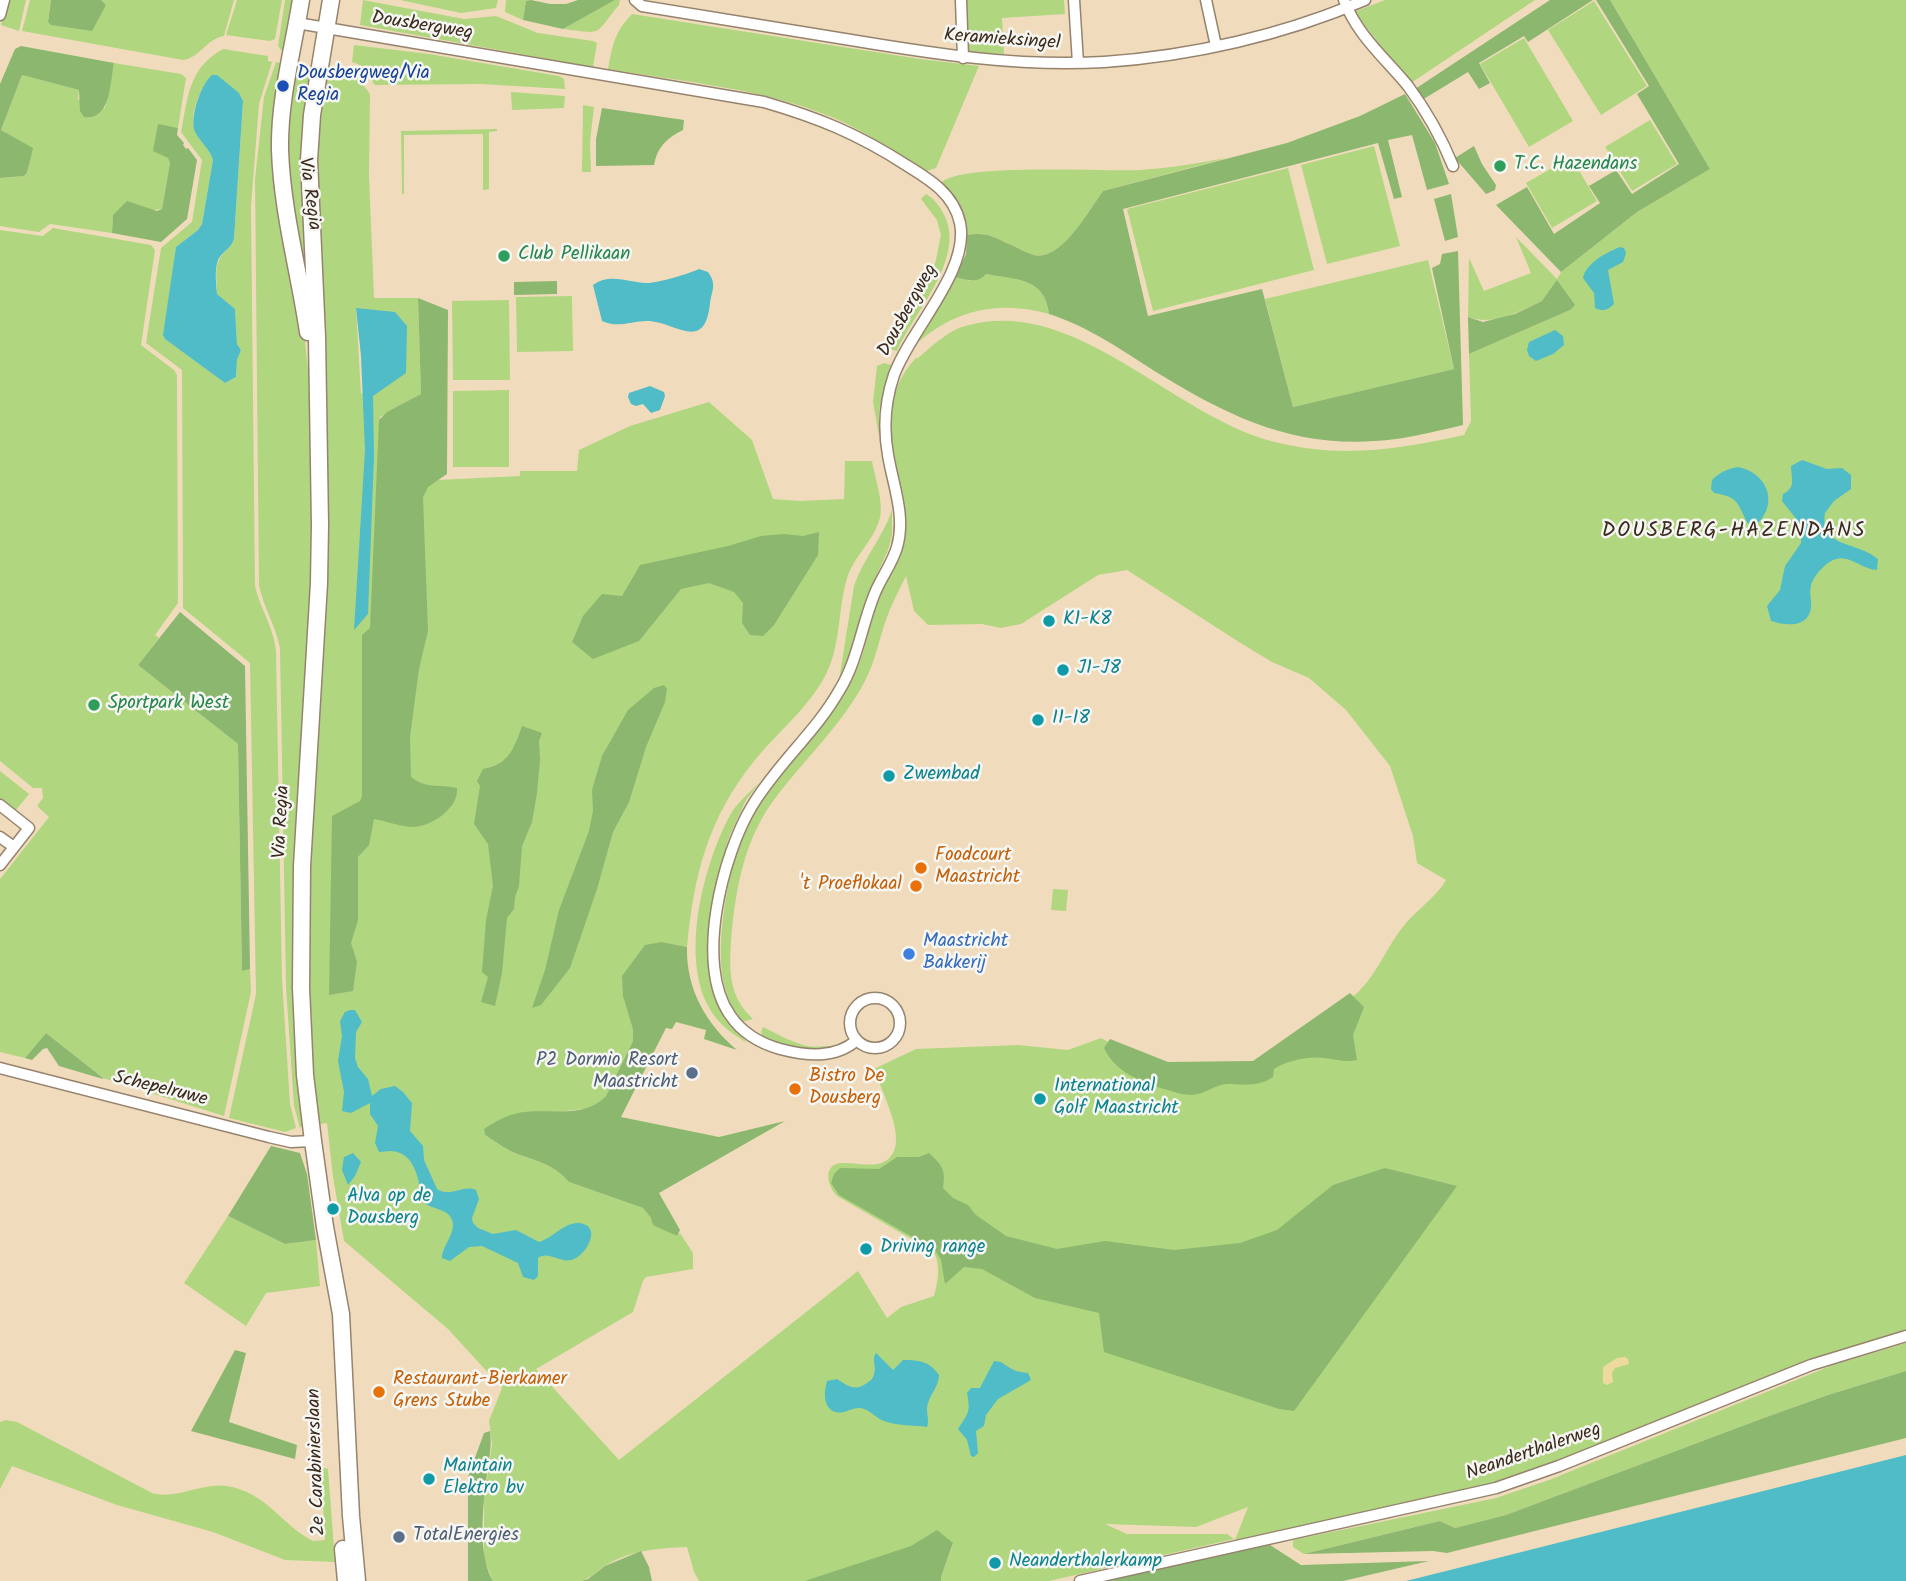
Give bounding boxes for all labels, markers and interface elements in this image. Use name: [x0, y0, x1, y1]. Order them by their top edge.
street label: Dousbergweg: [370, 8, 474, 46]
street label: Keramieksingel: [943, 26, 1061, 56]
place label: Dousbergweg/Via Regia: [297, 64, 430, 108]
marker: Dousbergweg/Via Regia: [275, 78, 291, 94]
place label: T.C. Hazendans: [1514, 155, 1637, 177]
street label: Via Regia: [292, 156, 324, 232]
marker: T.C. Hazendans: [1492, 158, 1508, 174]
place label: Club Pellikaan: [518, 245, 630, 267]
marker: Club Pellikaan: [496, 248, 512, 264]
street label: Dousbergweg: [874, 261, 944, 361]
district label: DOUSBERG-HAZENDANS: [1604, 519, 1864, 545]
place label: K1-K8: [1063, 610, 1112, 632]
marker: K1-K8: [1041, 613, 1057, 629]
place label: J1-J8: [1077, 659, 1121, 681]
marker: J1-J8: [1055, 662, 1071, 678]
place label: Sportpark West: [108, 694, 229, 716]
marker: Sportpark West: [86, 697, 102, 713]
place label: I1-I8: [1052, 709, 1090, 731]
marker: I1-I8: [1030, 712, 1046, 728]
place label: Zwembad: [903, 765, 980, 787]
marker: Zwembad: [881, 768, 897, 784]
street label: Via Regia: [270, 785, 296, 859]
place label: Foodcourt Maastricht: [935, 846, 1020, 890]
marker: Foodcourt Maastricht: [913, 860, 929, 876]
place label: 't Proeflokaal: [800, 875, 902, 897]
marker: 't Proeflokaal: [908, 878, 924, 894]
place label: Maastricht Bakkerij: [923, 932, 1008, 976]
marker: Maastricht Bakkerij: [901, 946, 917, 962]
place label: P2 Dormio Resort Maastricht: [536, 1051, 678, 1095]
marker: P2 Dormio Resort Maastricht: [684, 1065, 700, 1081]
street label: Schepelruwe: [111, 1067, 209, 1113]
place label: Bistro De Dousberg: [809, 1067, 884, 1111]
place label: International Golf Maastricht: [1054, 1077, 1179, 1121]
marker: Bistro De Dousberg: [787, 1081, 803, 1097]
marker: International Golf Maastricht: [1032, 1091, 1048, 1107]
place label: Alva op de Dousberg: [347, 1187, 431, 1231]
marker: Alva op de Dousberg: [325, 1201, 341, 1217]
place label: Driving range: [880, 1238, 985, 1260]
marker: Driving range: [858, 1241, 874, 1257]
place label: Restaurant-Bierkamer Grens Stube: [393, 1370, 567, 1414]
marker: Restaurant-Bierkamer Grens Stube: [371, 1384, 387, 1400]
street label: 2e Carabinierslaan: [304, 1388, 332, 1536]
street label: Neanderthalerweg: [1464, 1419, 1604, 1487]
place label: Maintain Elektro bv: [443, 1457, 524, 1501]
marker: Maintain Elektro bv: [421, 1471, 437, 1487]
place label: TotalEnergies: [413, 1526, 519, 1548]
marker: TotalEnergies: [391, 1529, 407, 1545]
place label: Neanderthalerkamp: [1009, 1552, 1162, 1574]
marker: Neanderthalerkamp: [987, 1555, 1003, 1571]

